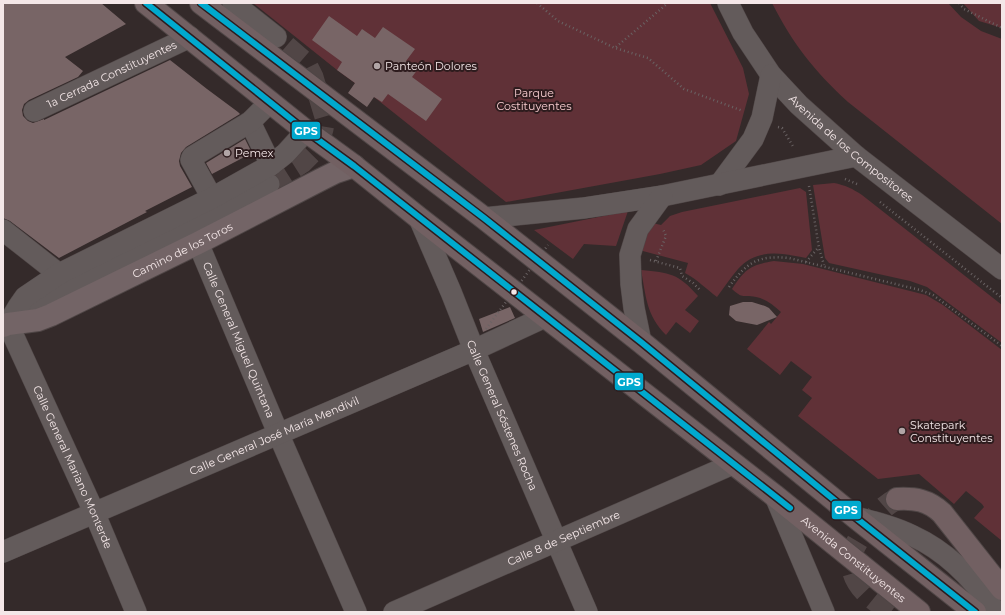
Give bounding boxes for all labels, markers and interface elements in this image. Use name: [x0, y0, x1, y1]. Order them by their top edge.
street label: 1a Cerrada Constituyentes: [45, 37, 179, 111]
place label: Panteón Dolores: [385, 59, 478, 73]
marker: Panteón Dolores: [372, 61, 382, 71]
park label: Parque Costituyentes: [496, 86, 572, 113]
street label: Avenida de los Compositores: [786, 92, 917, 205]
line badge: GPS: [291, 121, 321, 140]
text: GPS: [294, 124, 318, 138]
place label: Pemex: [235, 146, 274, 160]
marker: Pemex: [222, 148, 232, 158]
street label: Camino de los Toros: [130, 219, 235, 281]
street label: Calle General Miguel Quintana: [200, 260, 278, 420]
unlabelled marker: [509, 287, 519, 297]
street label: Calle General Sóstenes Rocha: [464, 338, 541, 493]
line badge: GPS: [614, 372, 644, 391]
text: GPS: [617, 375, 641, 389]
street label: Calle General Mariano Monterde: [30, 383, 116, 551]
street label: Calle General José María Mendívil: [187, 393, 361, 478]
place label: Skatepark Constituyentes: [910, 418, 993, 445]
marker: Skatepark Constituyentes: [897, 426, 907, 436]
line badge: GPS: [831, 500, 862, 520]
text: GPS: [834, 503, 858, 517]
street label: Calle 8 de Septiembre: [505, 507, 622, 569]
street label: Avenida Constituyentes: [798, 513, 909, 606]

